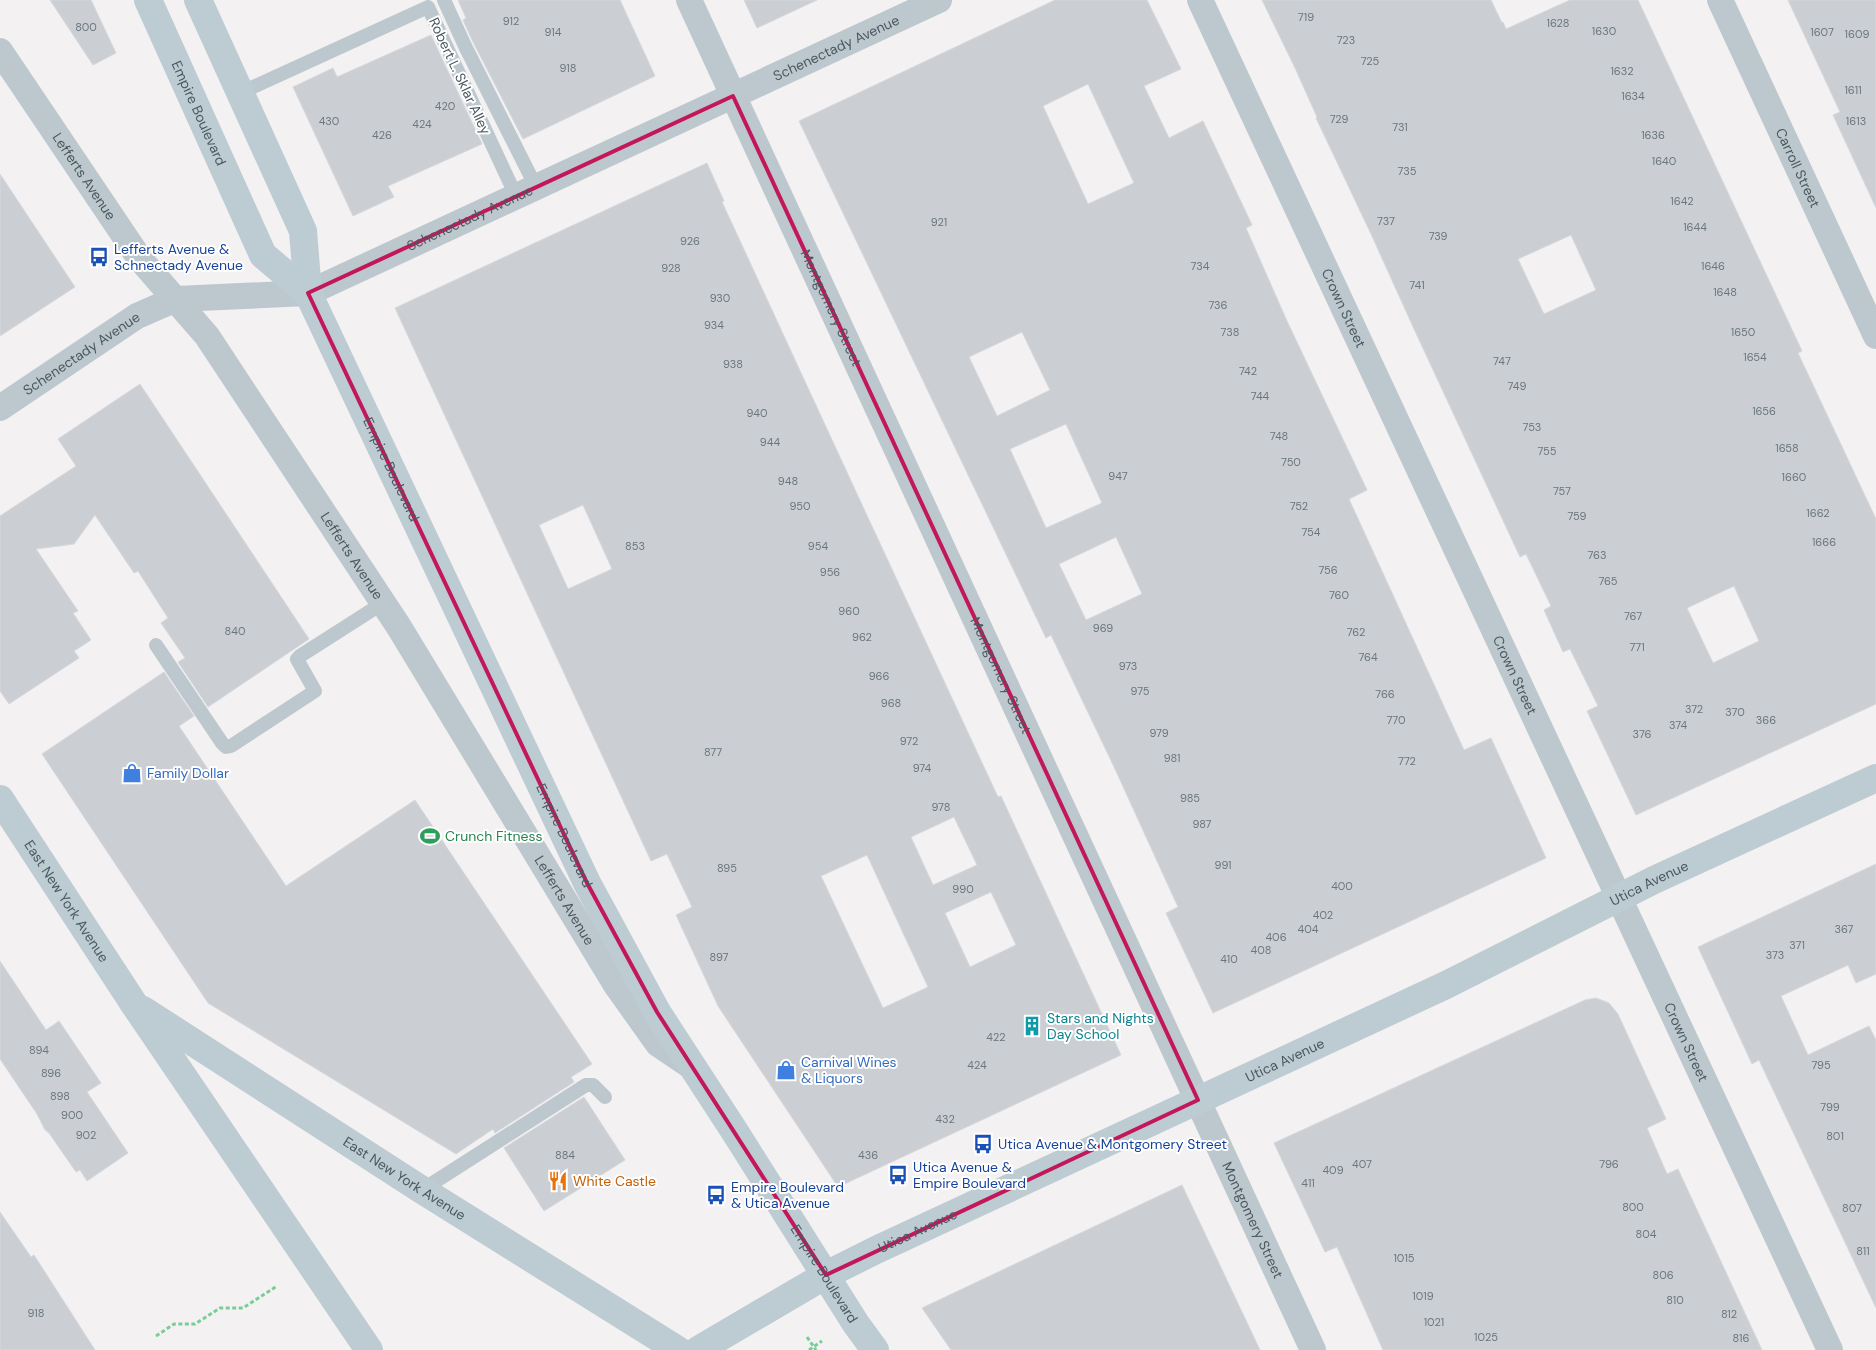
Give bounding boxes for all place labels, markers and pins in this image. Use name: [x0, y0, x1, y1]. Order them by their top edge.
place label: Lefferts Avenue & Schnectady Avenue: [114, 240, 243, 274]
bus stop icon: Lefferts Avenue & Schnectady Avenue: [88, 246, 110, 268]
shop icon: Family Dollar: [121, 762, 143, 784]
place label: Family Dollar: [147, 764, 229, 782]
sports icon: Crunch Fitness: [419, 825, 441, 847]
place label: Crunch Fitness: [445, 827, 542, 845]
place label: Stars and Nights Day School: [1047, 1009, 1154, 1043]
building icon: Stars and Nights Day School: [1021, 1015, 1043, 1037]
place label: Carnival Wines & Liquors: [801, 1053, 897, 1087]
shop icon: Carnival Wines & Liquors: [775, 1059, 797, 1081]
bus stop icon: Utica Avenue & Montgomery Street: [972, 1133, 994, 1155]
place label: Utica Avenue & Montgomery Street: [998, 1135, 1227, 1153]
place label: Utica Avenue & Empire Boulevard: [913, 1158, 1026, 1192]
bus stop icon: Utica Avenue & Empire Boulevard: [887, 1164, 909, 1186]
restaurant icon: White Castle: [547, 1170, 569, 1192]
place label: White Castle: [573, 1172, 656, 1190]
place label: Empire Boulevard & Utica Avenue: [731, 1178, 844, 1212]
bus stop icon: Empire Boulevard & Utica Avenue: [705, 1184, 727, 1206]

